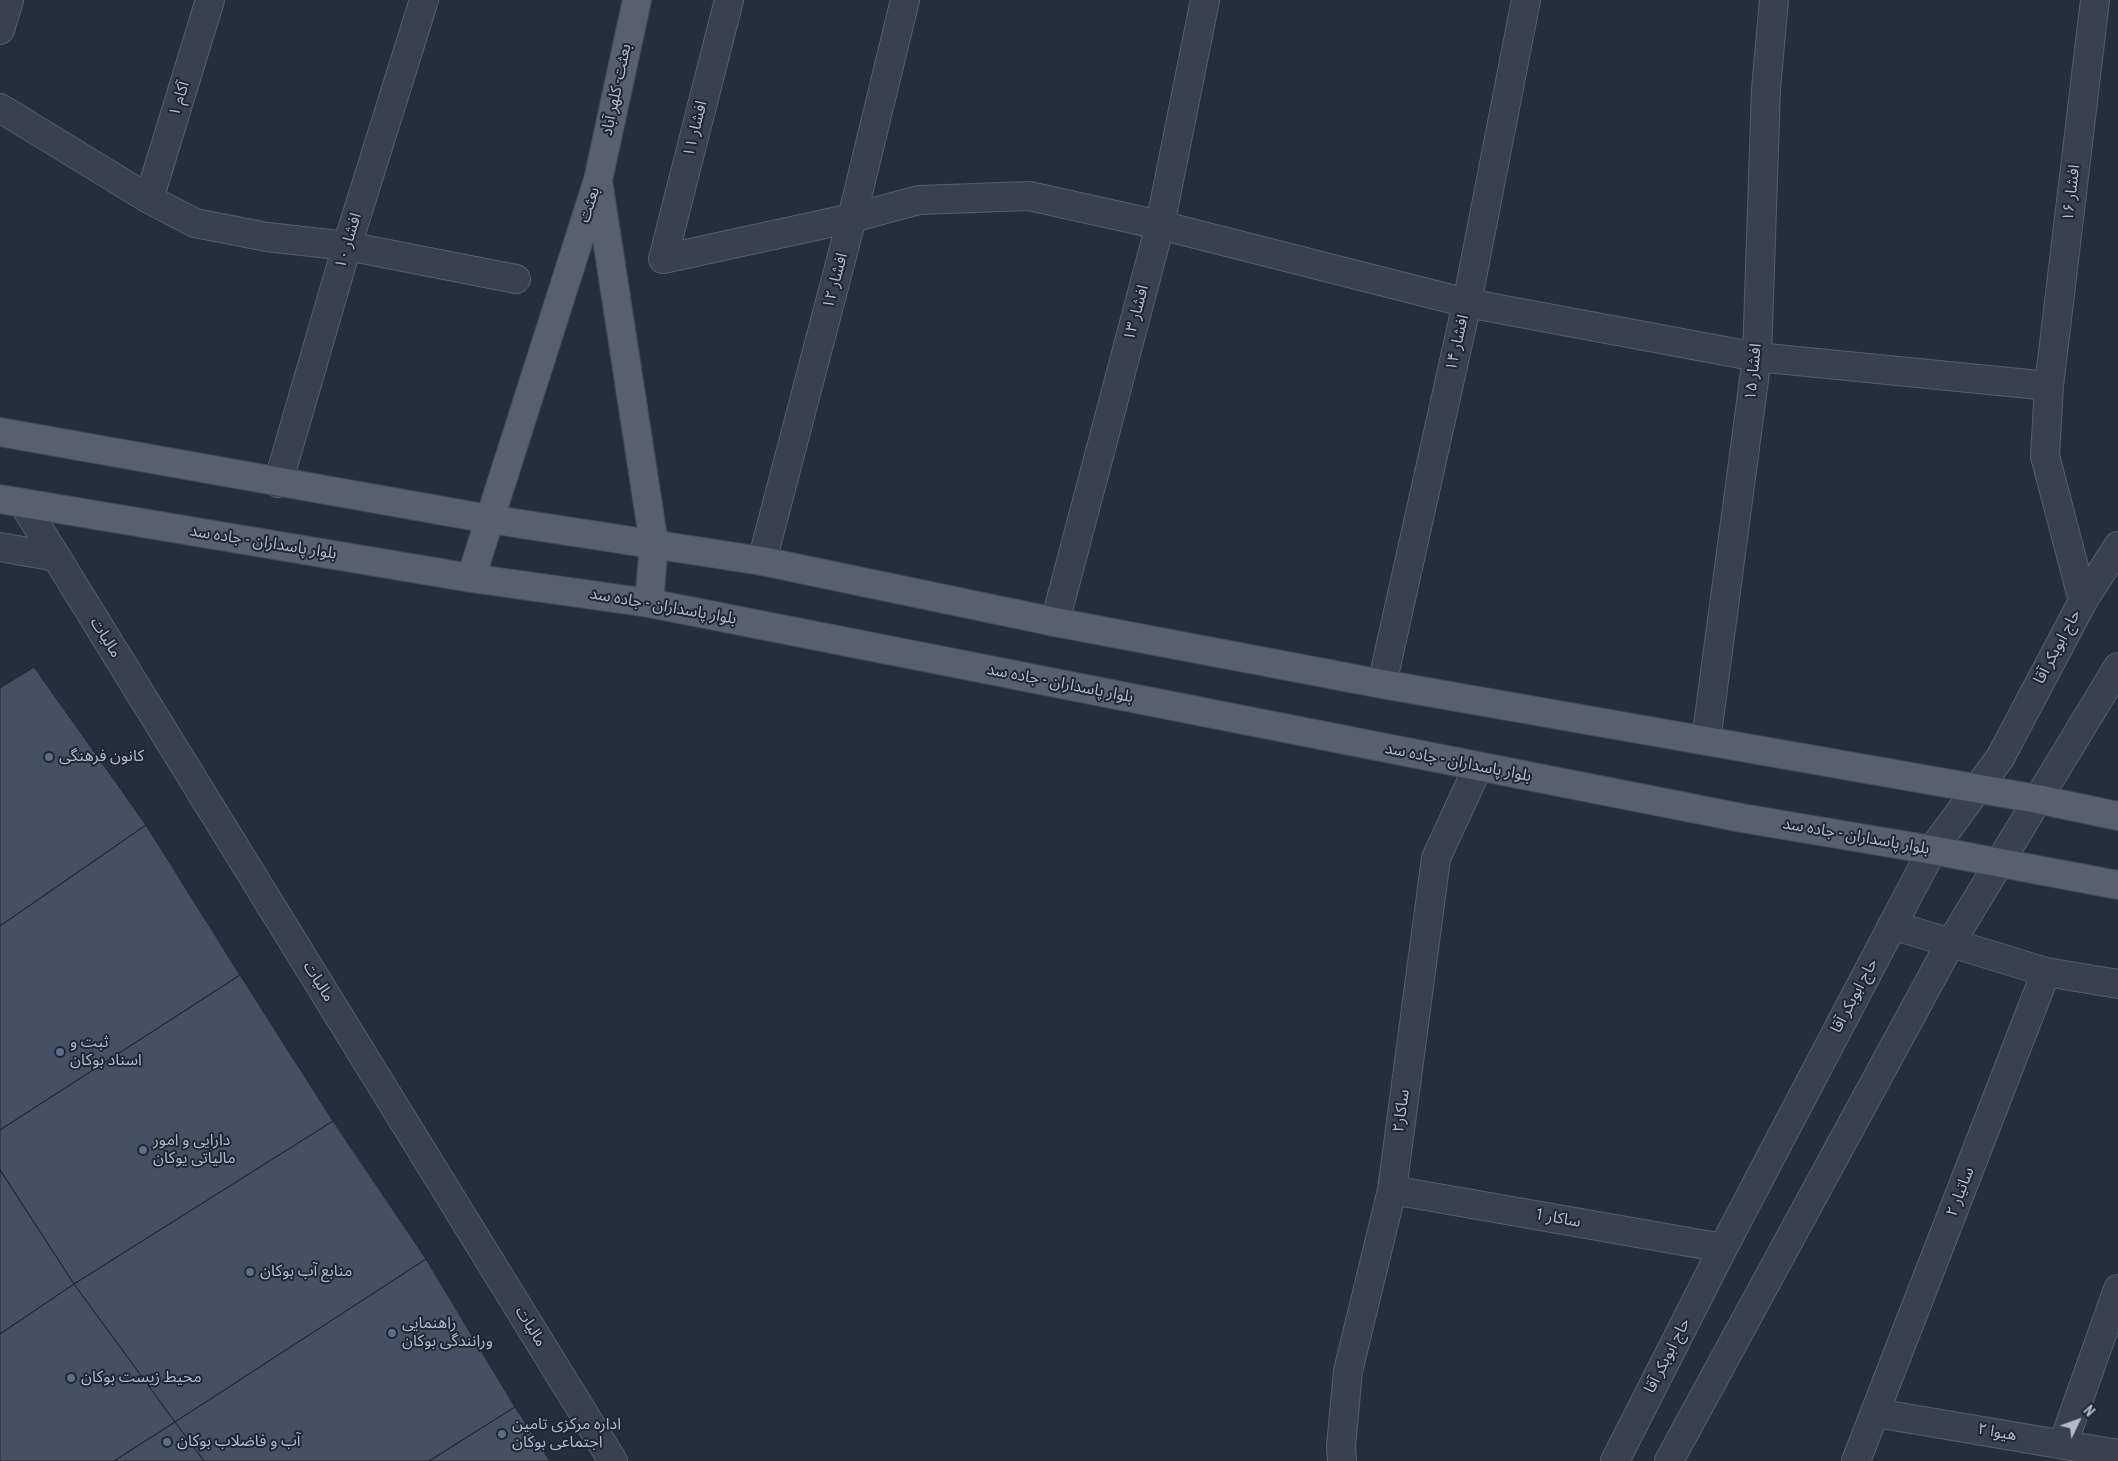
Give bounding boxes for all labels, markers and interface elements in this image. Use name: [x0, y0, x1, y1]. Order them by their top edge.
street label: بعثت- کلهر آباد: [598, 42, 636, 138]
street label: آکام ۱: [166, 79, 194, 119]
street label: افشار ۱۱: [680, 99, 712, 159]
street label: افشار ۱۶: [2059, 164, 2085, 222]
street label: بعثت: [575, 185, 605, 225]
street label: افشار ۱۰: [331, 211, 367, 271]
street label: افشار ۱۲: [819, 251, 853, 311]
street label: افشار ۱۳: [1120, 283, 1154, 343]
street label: افشار ۱۴: [1442, 313, 1474, 373]
street label: افشار ۱۵: [1741, 343, 1767, 401]
street label: بلوار پاسداران - جاده سد: [188, 522, 338, 564]
street label: بلوار پاسداران - جاده سد: [588, 585, 738, 629]
street label: حاج ابوبکر آقا: [2030, 606, 2086, 688]
street label: مالیات: [85, 614, 125, 662]
street label: بلوار پاسداران - جاده سد: [985, 660, 1135, 708]
street label: بلوار پاسداران - جاده سد: [1383, 739, 1533, 787]
place label: کانون فرهنگی: [59, 747, 144, 767]
marker: کانون فرهنگی: [43, 751, 55, 763]
street label: بلوار پاسداران - جاده سد: [1781, 815, 1931, 859]
street label: حاج ابوبکر آقا: [1827, 955, 1883, 1037]
street label: مالیات: [298, 958, 338, 1006]
place label: ثبت و اسناد بوکان: [70, 1033, 142, 1071]
marker: ثبت و اسناد بوکان: [54, 1046, 66, 1058]
street label: ساکار۲: [1389, 1088, 1415, 1134]
place label: دارایی و امور مالیاتی یوکان: [153, 1131, 236, 1169]
marker: دارایی و امور مالیاتی یوکان: [137, 1144, 149, 1156]
street label: ساتیار ۲: [1943, 1165, 1979, 1219]
street label: ساکار 1: [1534, 1206, 1582, 1232]
place label: منابع آب بوکان: [260, 1262, 352, 1282]
marker: منابع آب بوکان: [244, 1266, 256, 1278]
street label: مالیات: [510, 1303, 550, 1351]
place label: راهنمایی ورانندگی بوکان: [402, 1314, 493, 1352]
street label: حاج ابوبکر آقا: [1641, 1315, 1695, 1397]
marker: راهنمایی ورانندگی بوکان: [386, 1327, 398, 1339]
place label: محیط زیست بوکان: [81, 1368, 202, 1388]
marker: محیط زیست بوکان: [65, 1372, 77, 1384]
north arrow: [2053, 1396, 2103, 1446]
text: N: [2080, 1402, 2098, 1419]
place label: اداره مرکزی تامین اجتماعی بوکان: [512, 1415, 621, 1453]
street label: هیوا ۲: [1976, 1420, 2018, 1446]
marker: اداره مرکزی تامین اجتماعی بوکان: [496, 1428, 508, 1440]
place label: آب و فاضلاب بوکان: [177, 1432, 301, 1452]
marker: آب و فاضلاب بوکان: [161, 1436, 173, 1448]

